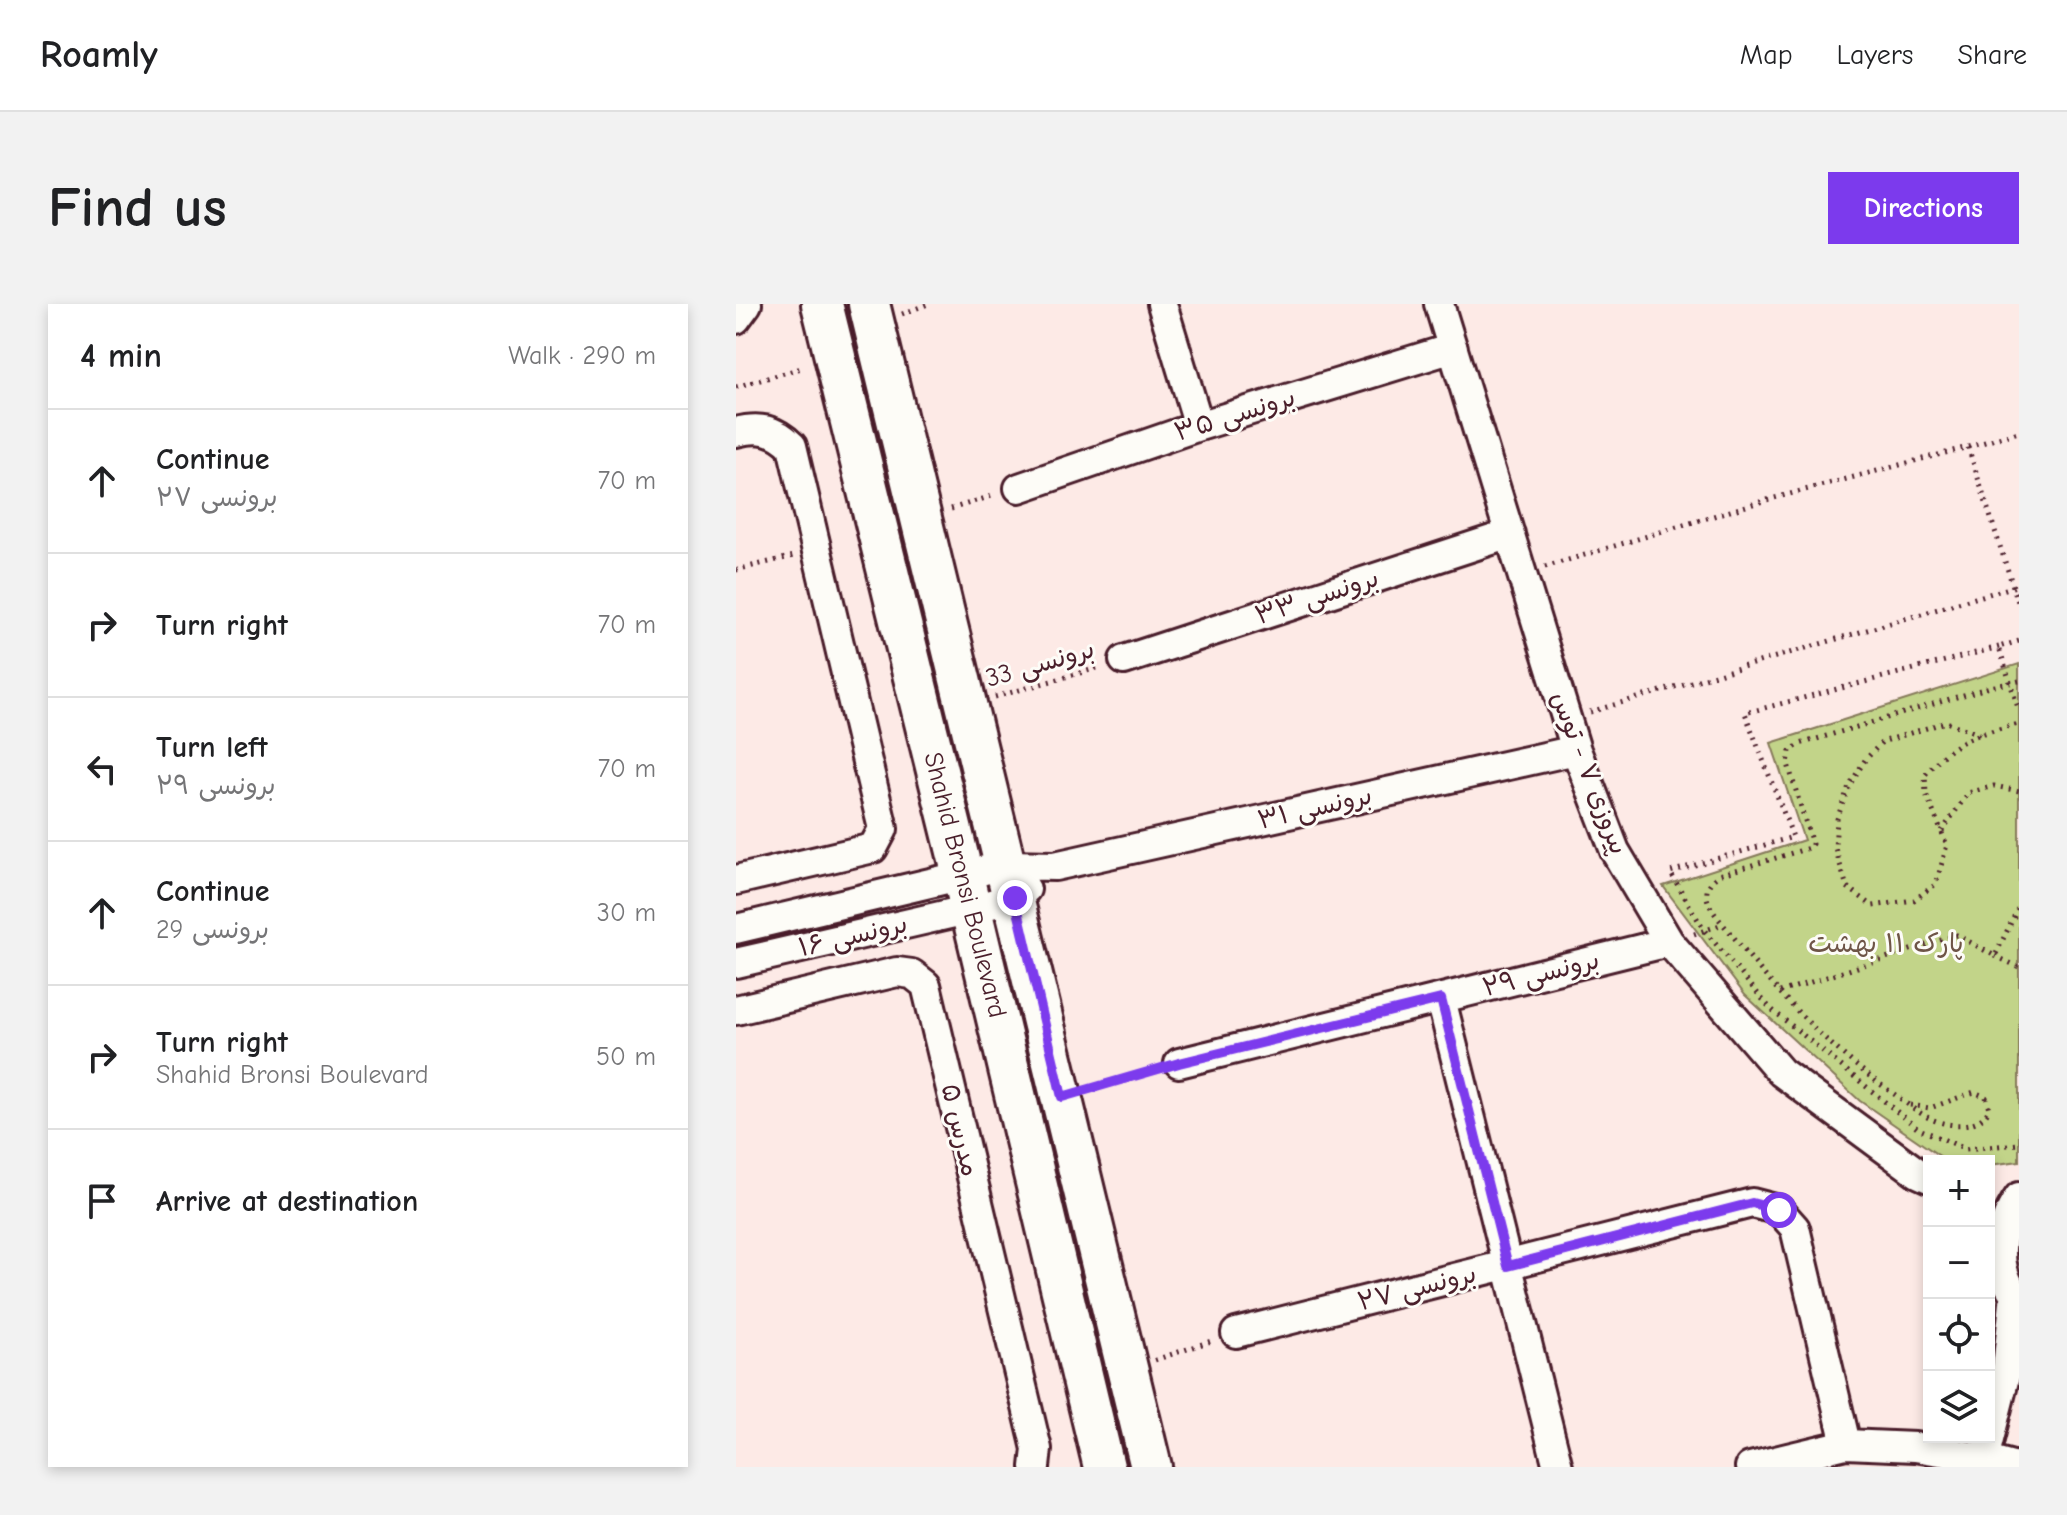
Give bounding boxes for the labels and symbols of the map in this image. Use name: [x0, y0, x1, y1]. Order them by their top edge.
street label: برونسی ۳۵: [1171, 382, 1299, 449]
street label: برونسی ۳۳: [1251, 563, 1383, 632]
street label: برونسی 33: [982, 634, 1098, 695]
street label: پیروزی ۷ - توس: [1543, 687, 1634, 859]
street label: Shahid Bronsi Boulevard: [917, 749, 1013, 1021]
street label: برونسی ۳۱: [1255, 780, 1375, 837]
route end: [997, 880, 1033, 916]
street label: برونسی ۱۶: [796, 909, 911, 964]
park label: پارک ۱۱ بهشت: [1808, 929, 1964, 960]
street label: برونسی ۲۹: [1479, 945, 1603, 1004]
street label: مدرس ۵: [935, 1081, 985, 1179]
route start: [1761, 1192, 1797, 1228]
street label: برونسی ۲۷: [1354, 1259, 1480, 1318]

